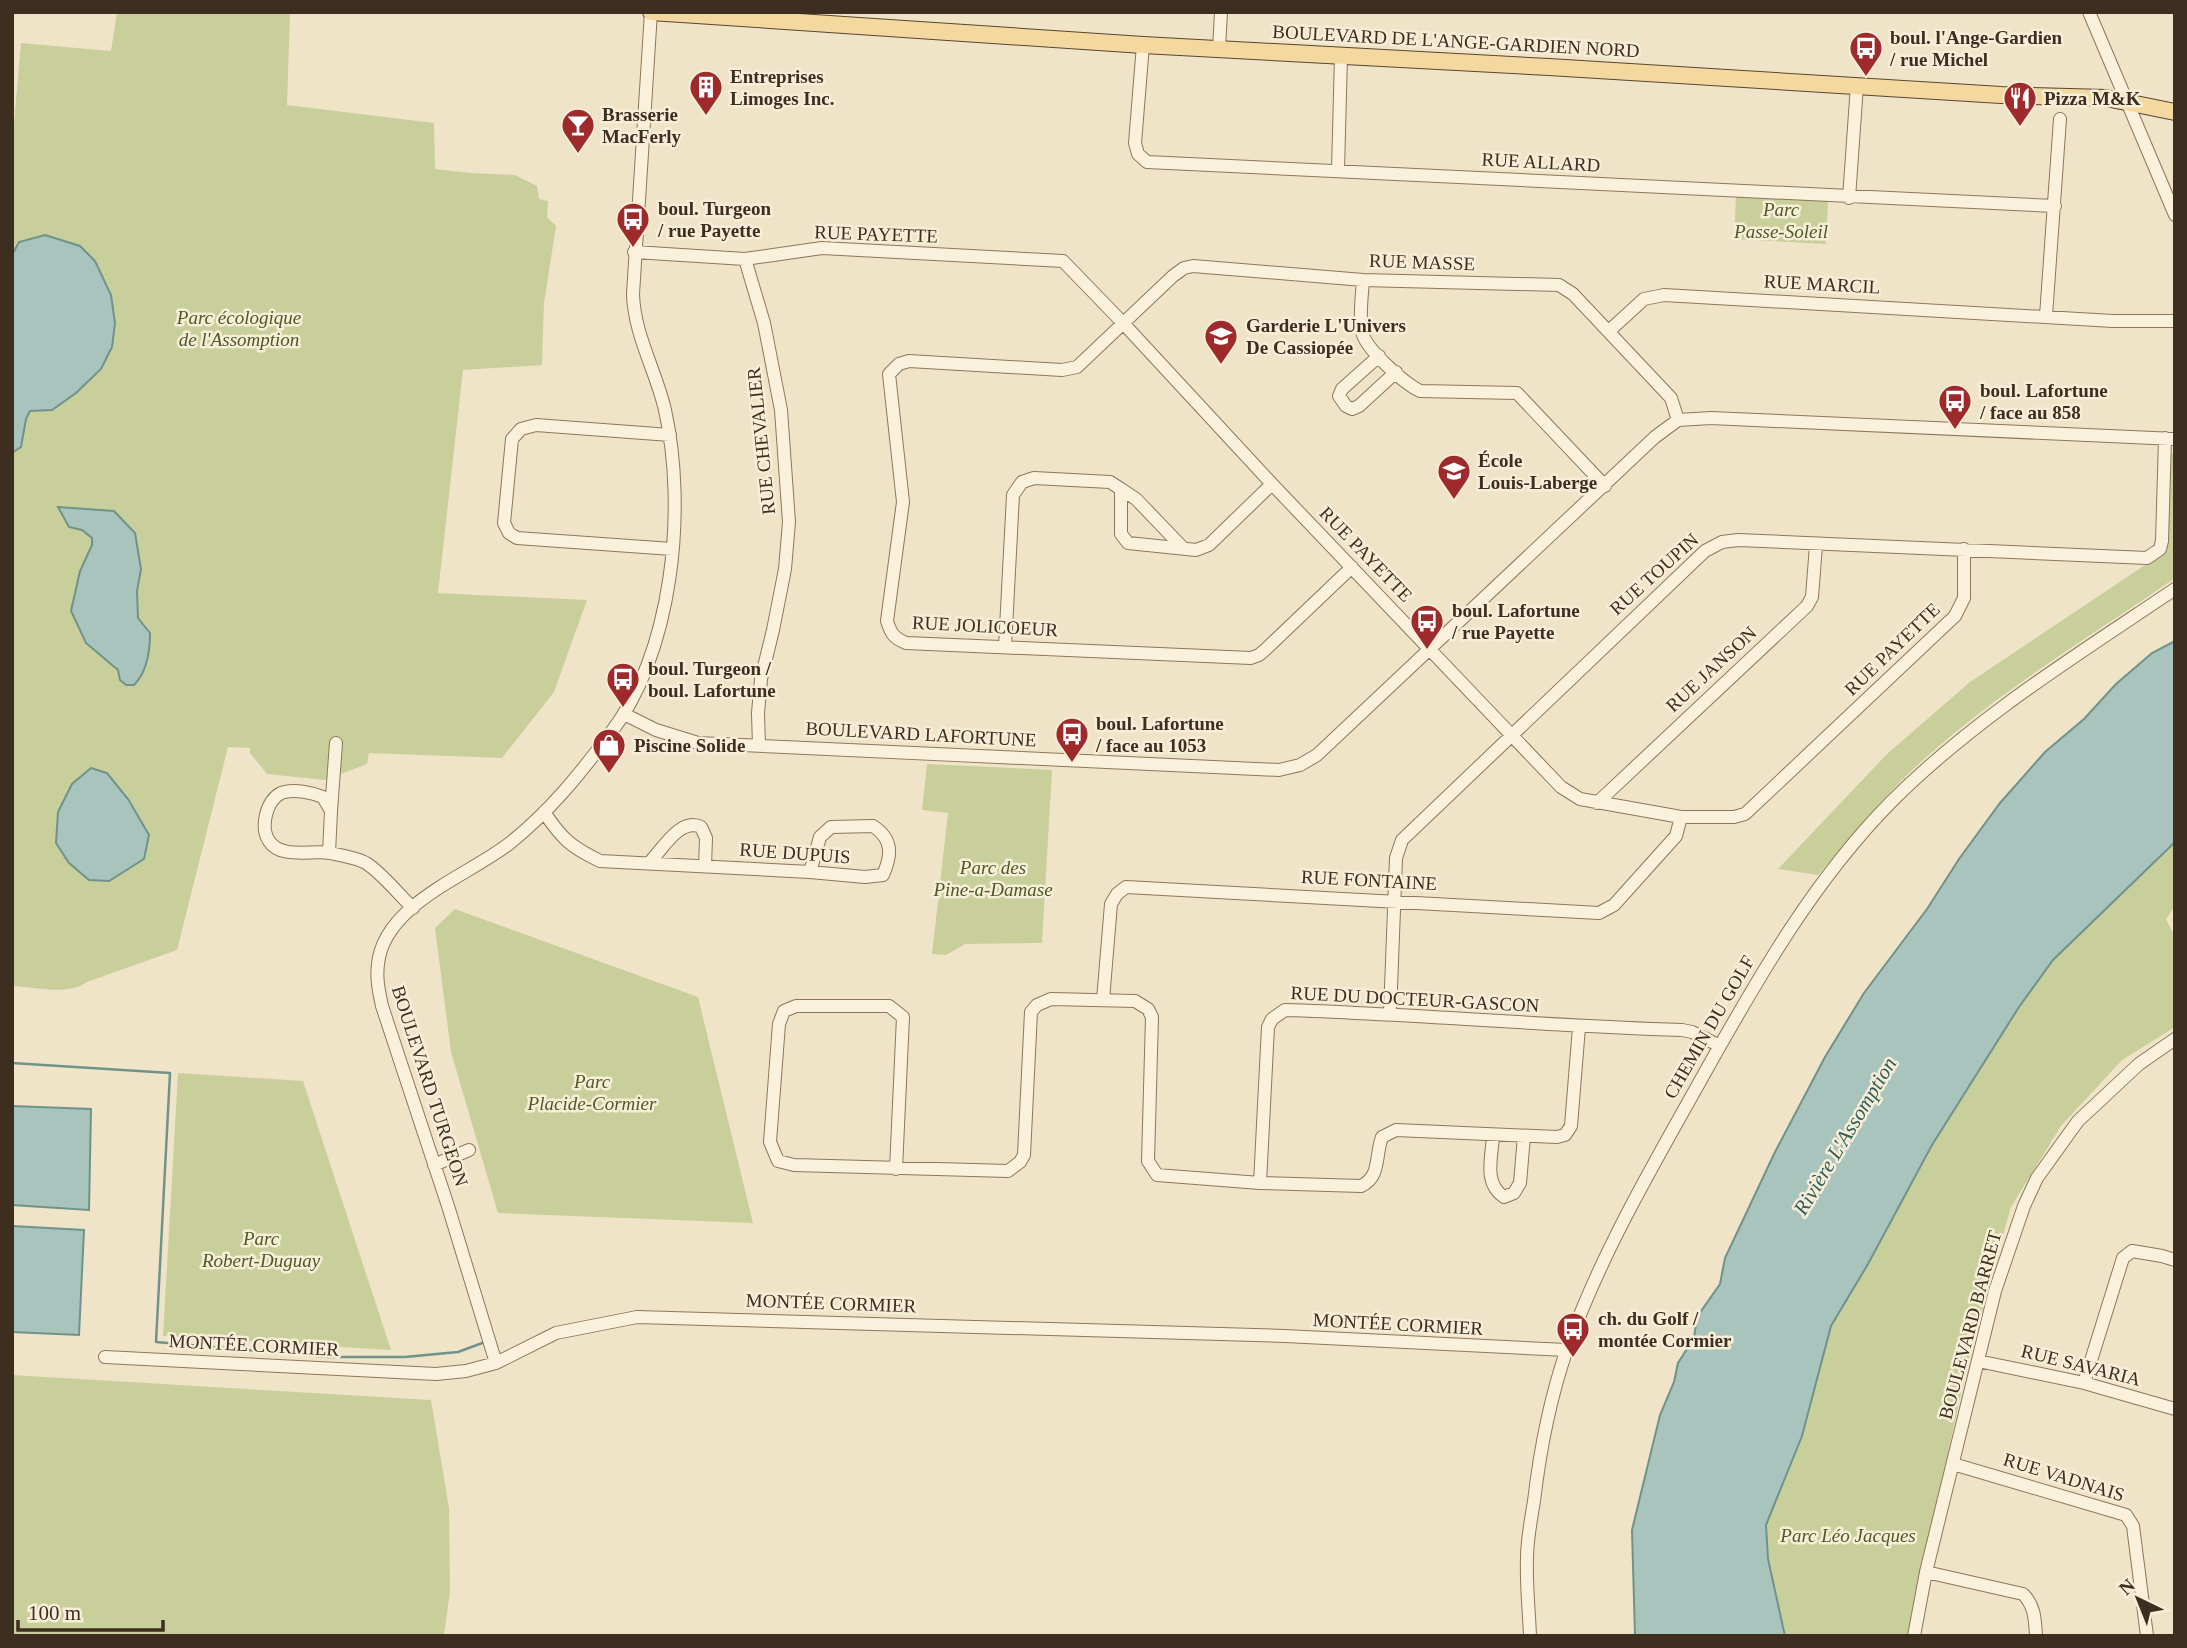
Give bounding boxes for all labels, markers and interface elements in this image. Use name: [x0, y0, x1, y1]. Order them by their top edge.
street label: BOULEVARD DE L'ANGE-GARDIEN NORD: [1272, 21, 1640, 61]
place label: boul. l'Ange-Gardien / rue Michel: [1889, 27, 2063, 70]
bus stop icon: boul. l'Ange-Gardien / rue Michel: [1847, 29, 1885, 78]
place label: Entreprises Limoges Inc.: [730, 66, 835, 109]
building icon: Entreprises Limoges Inc.: [687, 68, 725, 117]
restaurant icon: Pizza M&K: [2001, 79, 2039, 128]
place label: Pizza M&K: [2044, 88, 2141, 109]
place label: Brasserie MacFerly: [602, 104, 682, 147]
bar icon: Brasserie MacFerly: [559, 106, 597, 155]
street label: RUE ALLARD: [1481, 148, 1601, 176]
place label: boul. Turgeon / rue Payette: [657, 198, 771, 241]
park label: Parc Passe-Soleil: [1733, 199, 1828, 242]
bus stop icon: boul. Turgeon / rue Payette: [614, 200, 652, 249]
street label: RUE PAYETTE: [814, 221, 938, 247]
street label: RUE MASSE: [1369, 250, 1475, 274]
street label: RUE MARCIL: [1763, 270, 1881, 298]
park label: Parc écologique de l'Assomption: [176, 307, 301, 350]
place label: Garderie L'Univers De Cassiopée: [1246, 315, 1406, 358]
school or university icon: Garderie L'Univers De Cassiopée: [1202, 317, 1240, 366]
street label: RUE CHEVALIER: [743, 366, 779, 516]
place label: boul. Lafortune / face au 858: [1979, 380, 2108, 423]
bus stop icon: boul. Lafortune / face au 858: [1936, 382, 1974, 431]
place label: École Louis-Laberge: [1478, 450, 1597, 493]
school or university icon: École Louis-Laberge: [1435, 452, 1473, 501]
street label: RUE PAYETTE: [1315, 502, 1417, 606]
street label: RUE TOUPIN: [1605, 529, 1703, 619]
street label: RUE PAYETTE: [1840, 598, 1944, 700]
place label: boul. Lafortune / rue Payette: [1451, 600, 1580, 643]
bus stop icon: boul. Lafortune / rue Payette: [1408, 602, 1446, 651]
street label: RUE JOLICOEUR: [911, 612, 1059, 640]
street label: RUE JANSON: [1662, 622, 1761, 716]
place label: boul. Turgeon / boul. Lafortune: [648, 658, 776, 701]
bus stop icon: boul. Turgeon / boul. Lafortune: [604, 660, 642, 709]
place label: boul. Lafortune / face au 1053: [1095, 713, 1224, 756]
bus stop icon: boul. Lafortune / face au 1053: [1053, 715, 1091, 764]
street label: BOULEVARD LAFORTUNE: [805, 717, 1037, 751]
shop icon: Piscine Solide: [590, 726, 628, 775]
place label: Piscine Solide: [634, 735, 745, 756]
street label: RUE DUPUIS: [739, 839, 851, 867]
park label: Parc des Pine-a-Damase: [932, 857, 1053, 900]
street label: RUE FONTAINE: [1300, 866, 1438, 894]
street label: CHEMIN DU GOLF: [1660, 952, 1758, 1102]
street label: RUE DU DOCTEUR-GASCON: [1290, 982, 1540, 1016]
street label: BOULEVARD TURGEON: [388, 983, 473, 1189]
water label: Rivière L'Assomption: [1788, 1053, 1901, 1220]
park label: Parc Placide-Cormier: [527, 1071, 657, 1114]
park label: Parc Robert-Duguay: [201, 1228, 321, 1271]
street label: BOULEVARD BARRET: [1935, 1228, 2005, 1422]
street label: MONTÉE CORMIER: [745, 1290, 917, 1316]
place label: ch. du Golf / montée Cormier: [1598, 1308, 1732, 1351]
street label: MONTÉE CORMIER: [1312, 1309, 1484, 1339]
bus stop icon: ch. du Golf / montée Cormier: [1554, 1310, 1592, 1359]
street label: MONTÉE CORMIER: [168, 1330, 340, 1360]
street label: RUE SAVARIA: [2019, 1340, 2143, 1390]
street label: RUE VADNAIS: [2001, 1449, 2127, 1505]
park label: Parc Léo Jacques: [1779, 1525, 1916, 1546]
north arrow: [2103, 1564, 2173, 1634]
text: N: [2115, 1574, 2139, 1599]
scale bar: [18, 1588, 163, 1632]
text: 100 m: [28, 1601, 81, 1625]

